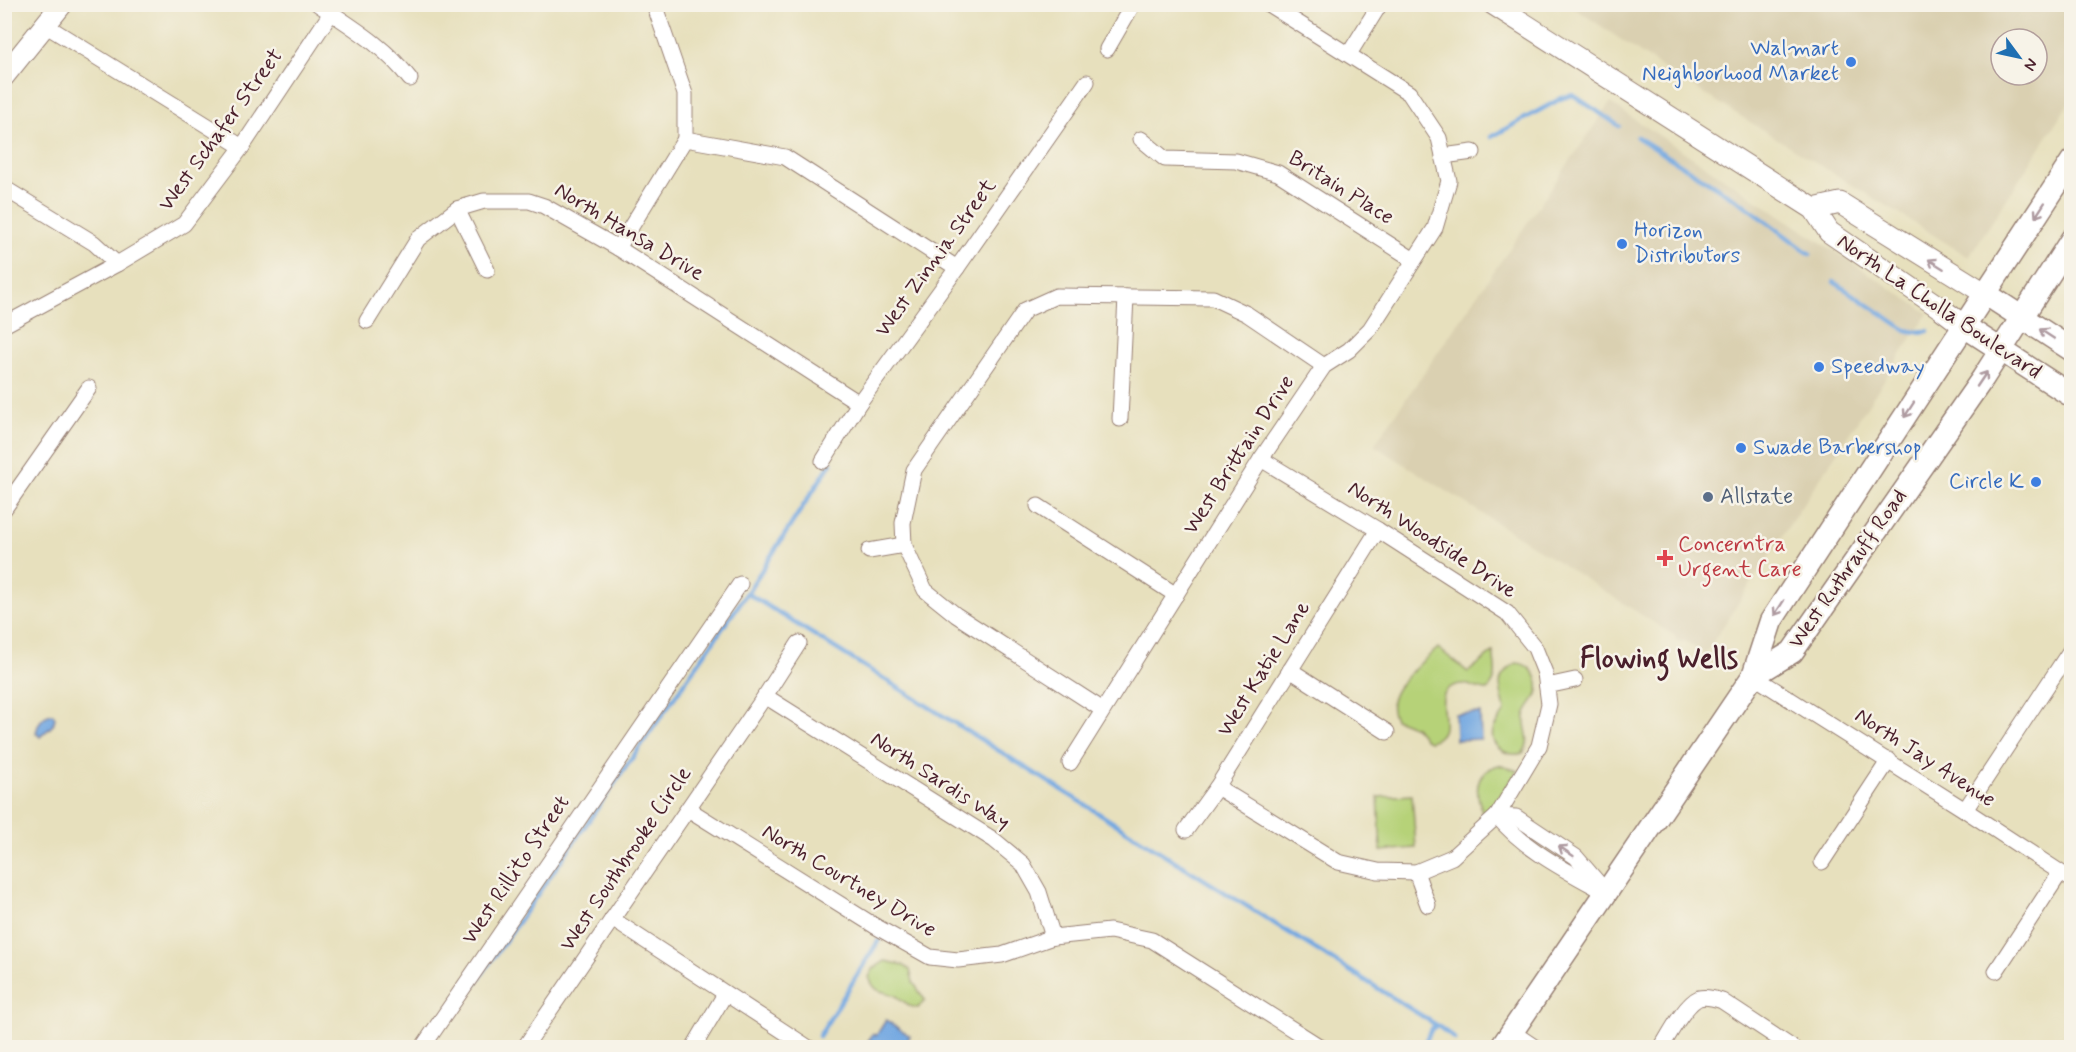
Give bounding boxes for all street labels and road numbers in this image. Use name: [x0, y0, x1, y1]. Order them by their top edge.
street label: West Schafer Street: [152, 43, 290, 217]
street label: Britain Place: [1283, 145, 1399, 231]
street label: West Zinnia Street: [869, 173, 1003, 343]
street label: North Hansa Drive: [549, 176, 709, 288]
street label: North La Cholla Boulevard: [1831, 228, 2047, 386]
street label: West Brittain Drive: [1177, 370, 1301, 540]
street label: North Woodside Drive: [1342, 475, 1522, 605]
street label: West Ruthrauff Road: [1782, 484, 1914, 654]
street label: West Katie Lane: [1211, 596, 1317, 742]
street label: North Jay Avenue: [1849, 702, 2001, 814]
street label: North Sardis Way: [865, 725, 1015, 837]
street label: West Southbrooke Circle: [554, 761, 698, 957]
street label: West Rillito Street: [456, 790, 576, 950]
street label: North Courtney Drive: [757, 818, 941, 944]

